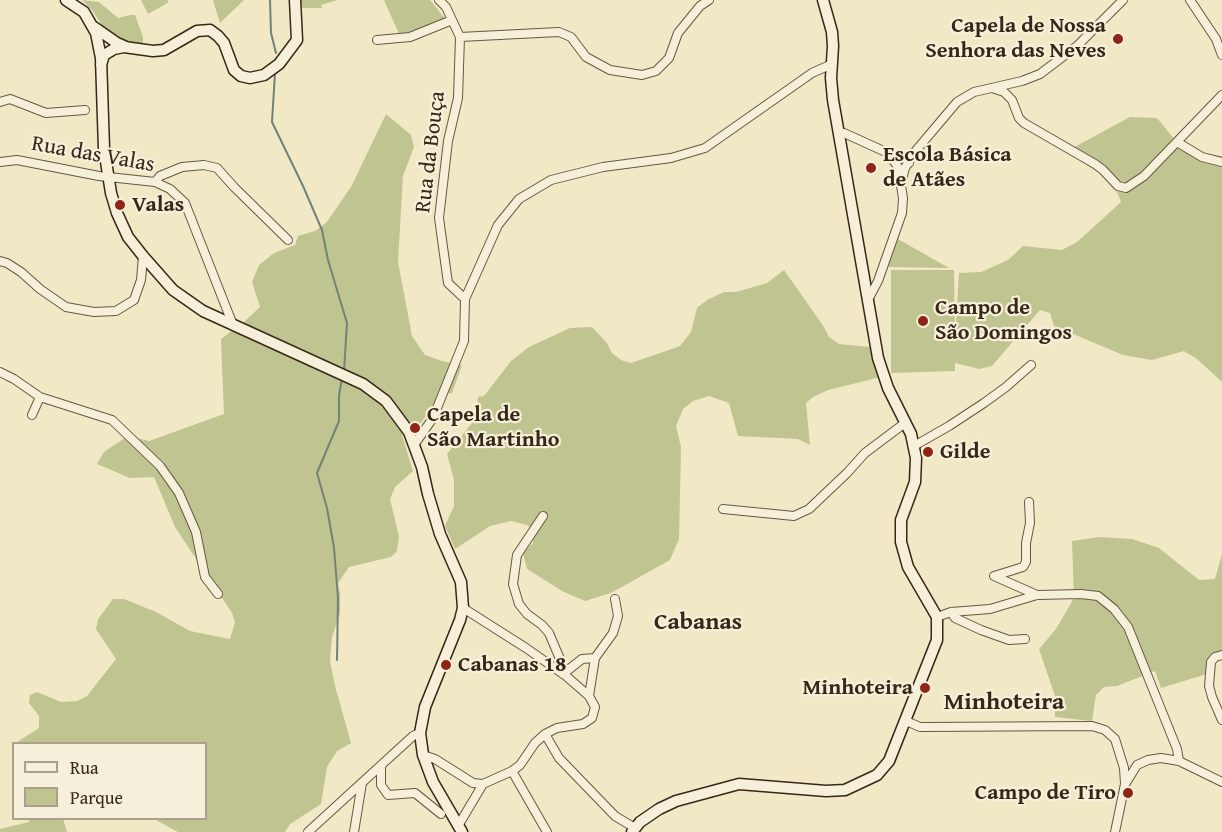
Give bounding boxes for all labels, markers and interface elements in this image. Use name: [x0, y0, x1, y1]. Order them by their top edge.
place label: Capela de Nossa Senhora das Neves: [925, 13, 1106, 64]
marker: Capela de Nossa Senhora das Neves: [1111, 32, 1125, 46]
street label: Rua da Bouça: [410, 90, 452, 214]
street label: Rua das Valas: [29, 131, 157, 179]
place label: Escola Básica de Atães: [883, 142, 1012, 194]
marker: Escola Básica de Atães: [864, 161, 878, 175]
place label: Valas: [132, 192, 184, 218]
marker: Valas: [113, 198, 127, 212]
place label: Campo de São Domingos: [935, 295, 1072, 346]
marker: Campo de São Domingos: [916, 314, 930, 328]
place label: Capela de São Martinho: [427, 402, 560, 454]
marker: Capela de São Martinho: [408, 421, 422, 435]
place label: Gilde: [940, 439, 990, 465]
marker: Gilde: [921, 445, 935, 459]
district label: Cabanas: [654, 609, 742, 637]
place label: Cabanas 18: [458, 652, 566, 678]
marker: Cabanas 18: [439, 658, 453, 672]
place label: Minhoteira: [802, 675, 913, 701]
marker: Minhoteira: [918, 681, 932, 695]
district label: Minhoteira: [944, 689, 1064, 717]
legend: [12, 742, 207, 820]
text: Rua: [70, 754, 99, 781]
place label: Campo de Tiro: [975, 780, 1116, 806]
text: Parque: [70, 784, 123, 811]
marker: Campo de Tiro: [1121, 786, 1135, 800]

